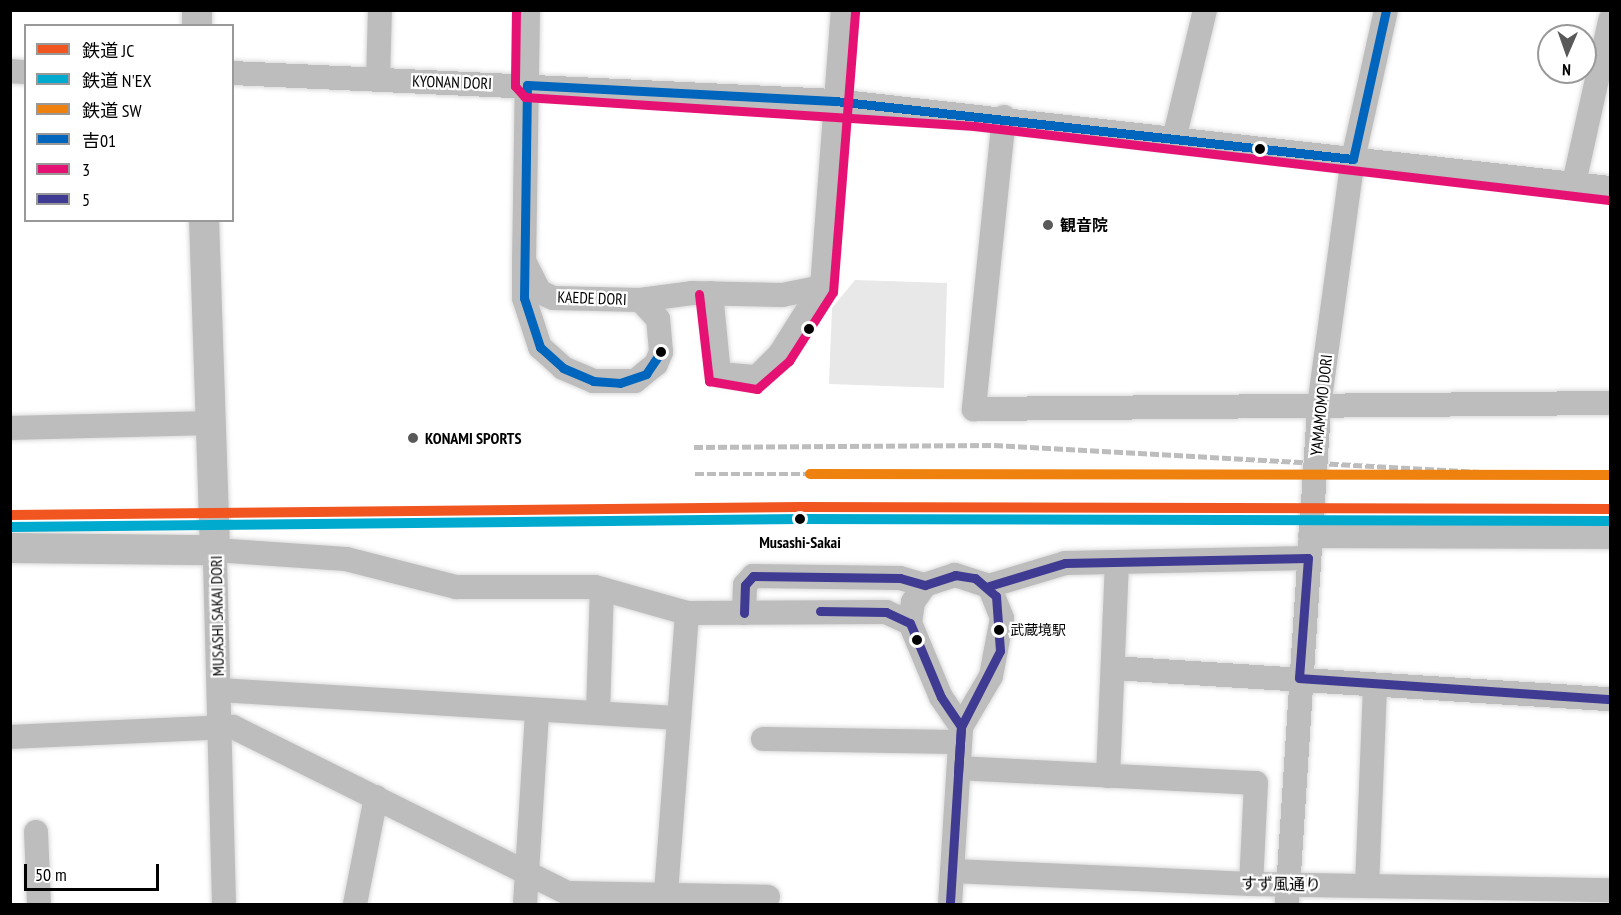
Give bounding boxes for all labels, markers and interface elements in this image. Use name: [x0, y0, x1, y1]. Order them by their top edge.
legend: [24, 24, 234, 222]
north arrow: [1537, 24, 1597, 84]
text: 鉄道 JC: [82, 39, 134, 62]
text: N: [1562, 60, 1571, 80]
text: 鉄道 N'EX: [82, 69, 151, 92]
street label: KYONAN DORI: [412, 71, 492, 93]
text: 鉄道 SW: [82, 99, 142, 122]
text: 吉01: [82, 129, 116, 152]
unlabelled marker: [1254, 143, 1266, 155]
text: 3: [82, 158, 90, 181]
text: 5: [82, 188, 90, 211]
place label: 観音院: [1060, 215, 1108, 235]
marker: 観音院: [1041, 218, 1055, 232]
street label: KAEDE DORI: [557, 287, 627, 309]
unlabelled marker: [803, 323, 815, 335]
unlabelled marker: [655, 346, 667, 358]
street label: YAMAMOMO DORI: [1306, 353, 1336, 457]
place label: KONAMI SPORTS: [425, 428, 521, 448]
marker: KONAMI SPORTS: [406, 431, 420, 445]
marker: Musashi-Sakai: [789, 508, 811, 530]
place label: Musashi-Sakai: [759, 532, 841, 552]
street label: MUSASHI SAKAI DORI: [206, 555, 228, 677]
place label: 武蔵境駅: [1010, 622, 1066, 638]
marker: 武蔵境駅: [993, 624, 1005, 636]
unlabelled marker: [911, 634, 923, 646]
scale bar: [27, 852, 162, 890]
text: 50 m: [35, 863, 67, 886]
street label: すず風通り: [1241, 874, 1321, 894]

